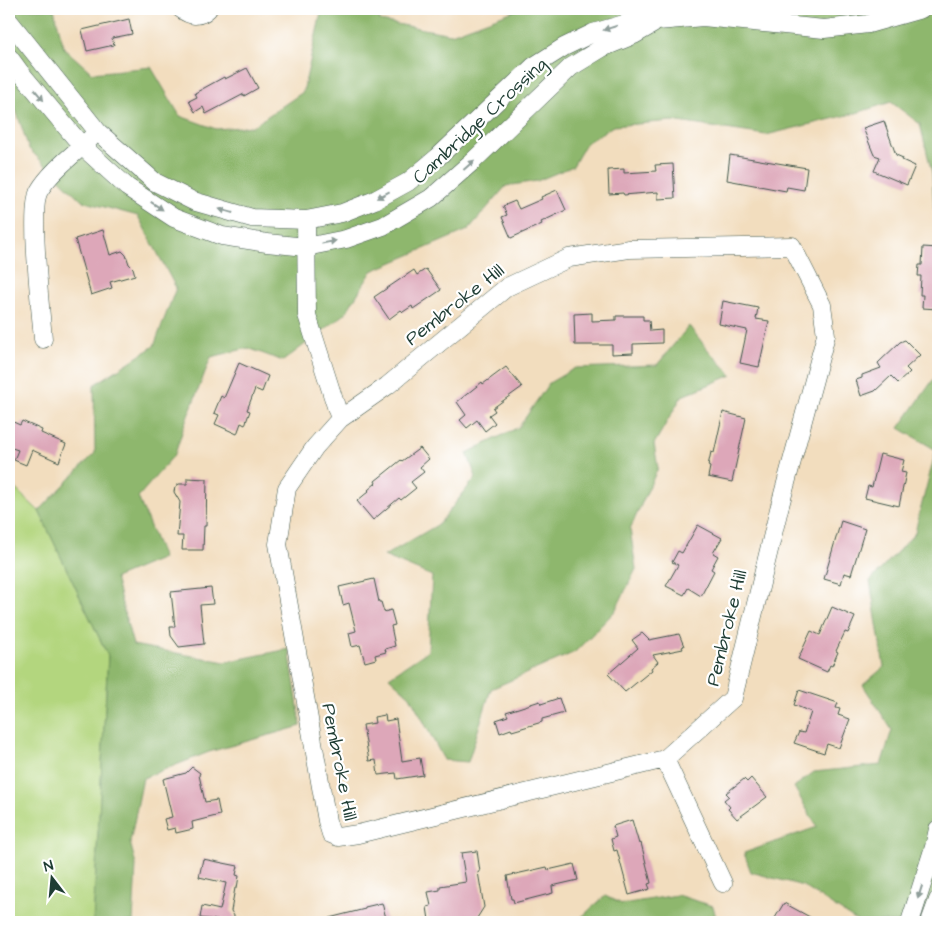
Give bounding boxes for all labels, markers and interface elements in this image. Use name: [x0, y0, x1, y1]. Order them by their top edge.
one-way arrow: [602, 24, 617, 32]
street label: Cambridge Crossing: [407, 51, 554, 191]
one-way arrow: [33, 89, 45, 101]
one-way arrow: [462, 159, 474, 171]
one-way arrow: [376, 191, 390, 200]
one-way arrow: [150, 201, 163, 211]
one-way arrow: [218, 206, 233, 214]
one-way arrow: [321, 238, 336, 246]
street label: Pembroke Hill: [400, 258, 510, 352]
street label: Pembroke Hill: [700, 567, 754, 689]
street label: Pembroke Hill: [314, 701, 364, 823]
north arrow: [28, 854, 78, 904]
text: N: [42, 856, 56, 877]
one-way arrow: [915, 885, 923, 900]

